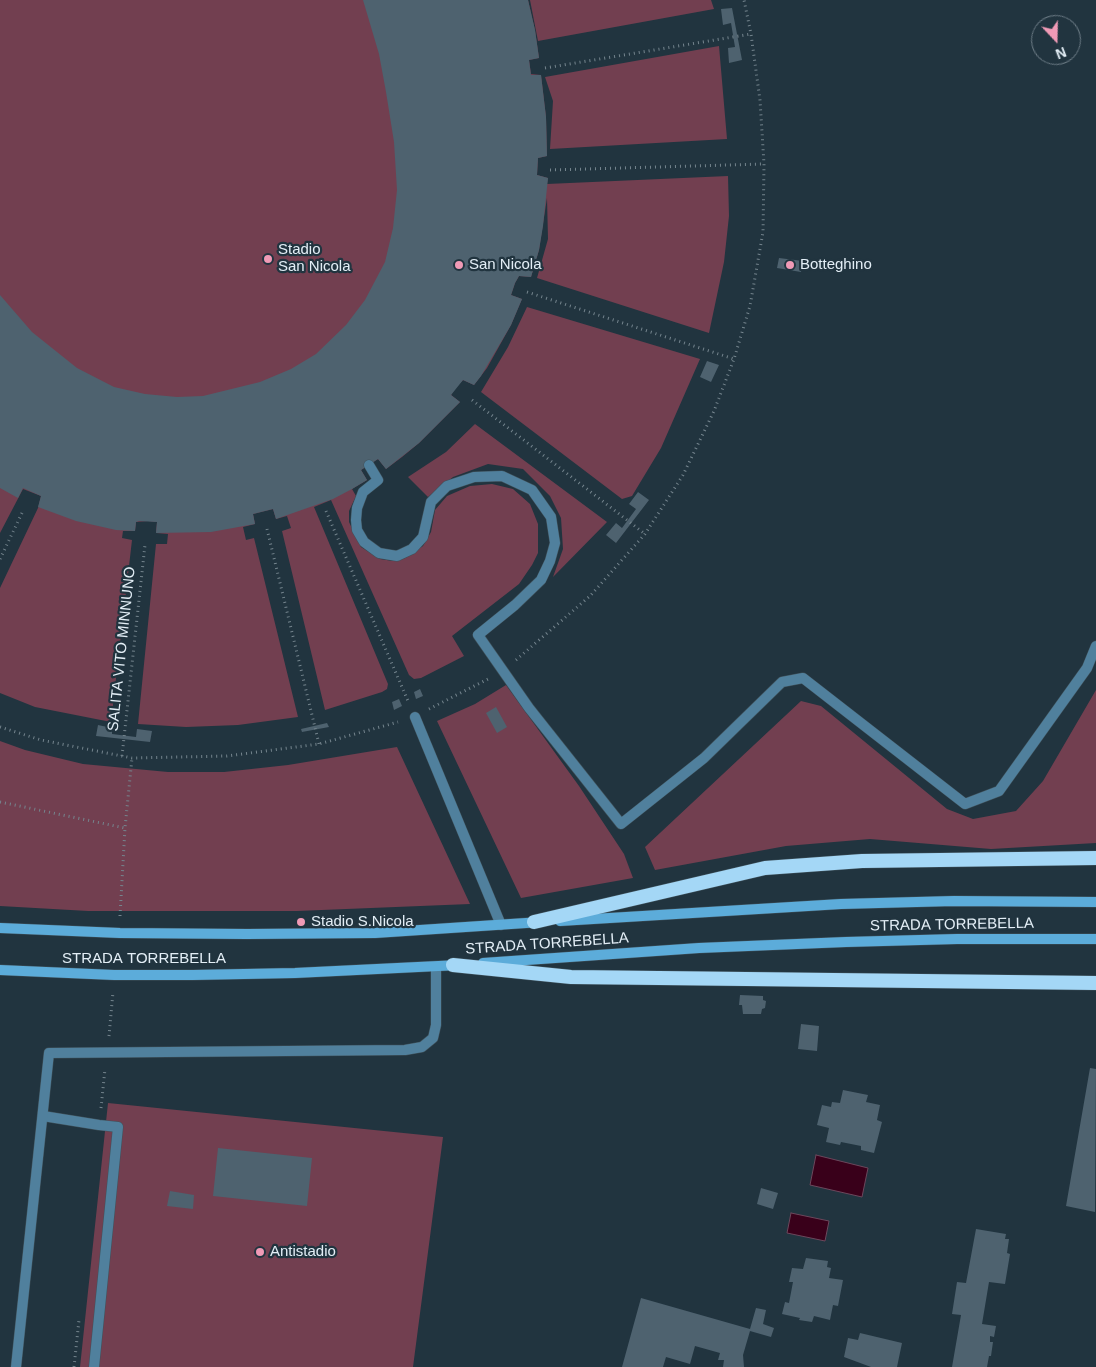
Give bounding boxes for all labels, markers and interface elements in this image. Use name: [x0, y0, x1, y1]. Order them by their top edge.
north arrow: [1031, 15, 1081, 65]
text: N: [1053, 44, 1069, 62]
place label: Stadio San Nicola: [278, 241, 351, 276]
marker: Stadio San Nicola: [262, 253, 274, 265]
place label: San Nicola: [469, 256, 542, 274]
place label: Botteghino: [800, 256, 872, 274]
marker: San Nicola: [453, 259, 465, 271]
marker: Botteghino: [784, 259, 796, 271]
street label: SALITA VITO MINNUNO: [104, 566, 140, 732]
place label: Stadio S.Nicola: [311, 913, 414, 931]
street label: STRADA TORREBELLA: [870, 915, 1034, 935]
marker: Stadio S.Nicola: [295, 916, 307, 928]
street label: STRADA TORREBELLA: [465, 929, 629, 959]
street label: STRADA TORREBELLA: [62, 950, 226, 968]
place label: Antistadio: [270, 1243, 336, 1261]
marker: Antistadio: [254, 1246, 266, 1258]

